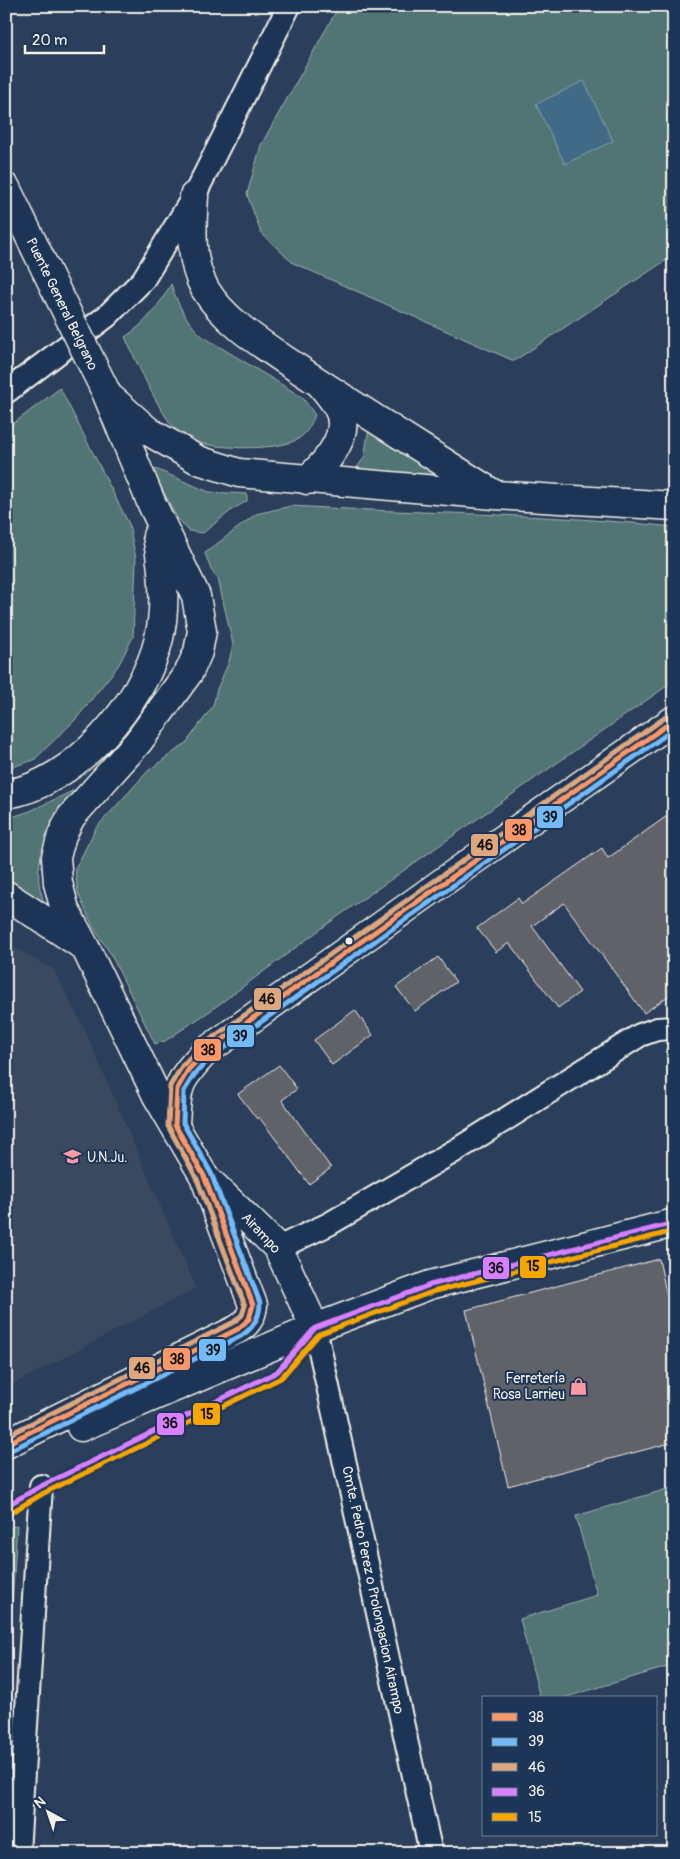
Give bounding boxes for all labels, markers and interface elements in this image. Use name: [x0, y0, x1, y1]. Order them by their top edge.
scale bar: [25, 22, 104, 54]
text: 20 m: [32, 31, 67, 50]
street label: Puente General Belgrano: [22, 235, 102, 373]
line badge: 39: [536, 805, 564, 829]
text: 39: [542, 809, 558, 826]
line badge: 38: [504, 818, 533, 842]
text: 38: [512, 822, 526, 839]
line badge: 46: [470, 833, 499, 857]
text: 46: [477, 837, 493, 854]
unlabelled marker: [344, 936, 354, 946]
line badge: 46: [253, 987, 282, 1011]
text: 46: [259, 991, 275, 1008]
line badge: 39: [226, 1024, 255, 1048]
text: 39: [232, 1028, 248, 1045]
line badge: 38: [193, 1038, 222, 1062]
text: 38: [201, 1042, 215, 1059]
school or university icon: U.N.Ju.: [63, 1147, 83, 1167]
place label: U.N.Ju.: [87, 1149, 127, 1166]
street label: Airampo: [238, 1209, 284, 1257]
line badge: 15: [519, 1255, 547, 1279]
line badge: 36: [482, 1256, 510, 1280]
text: 15: [526, 1258, 540, 1275]
text: 36: [488, 1260, 504, 1277]
line badge: 39: [198, 1338, 227, 1362]
text: 39: [205, 1342, 221, 1359]
line badge: 38: [162, 1347, 191, 1371]
text: 38: [170, 1351, 184, 1368]
line badge: 46: [128, 1356, 156, 1380]
text: 46: [134, 1360, 150, 1377]
place label: Ferretería Rosa Larrieu: [493, 1370, 565, 1403]
shop icon: Ferretería Rosa Larrieu: [569, 1376, 589, 1396]
line badge: 15: [192, 1402, 221, 1426]
text: 15: [200, 1406, 214, 1423]
line badge: 36: [156, 1412, 185, 1436]
text: 36: [162, 1415, 178, 1432]
street label: Cmte. Pedro Perez o Prolongacion Airampo: [338, 1464, 408, 1716]
legend: [482, 1696, 658, 1836]
text: 38: [528, 1708, 544, 1727]
text: 39: [528, 1732, 544, 1751]
text: 46: [528, 1758, 545, 1777]
text: 36: [528, 1782, 545, 1801]
north arrow: [22, 1786, 72, 1836]
text: N: [31, 1793, 49, 1812]
text: 15: [528, 1808, 542, 1827]

